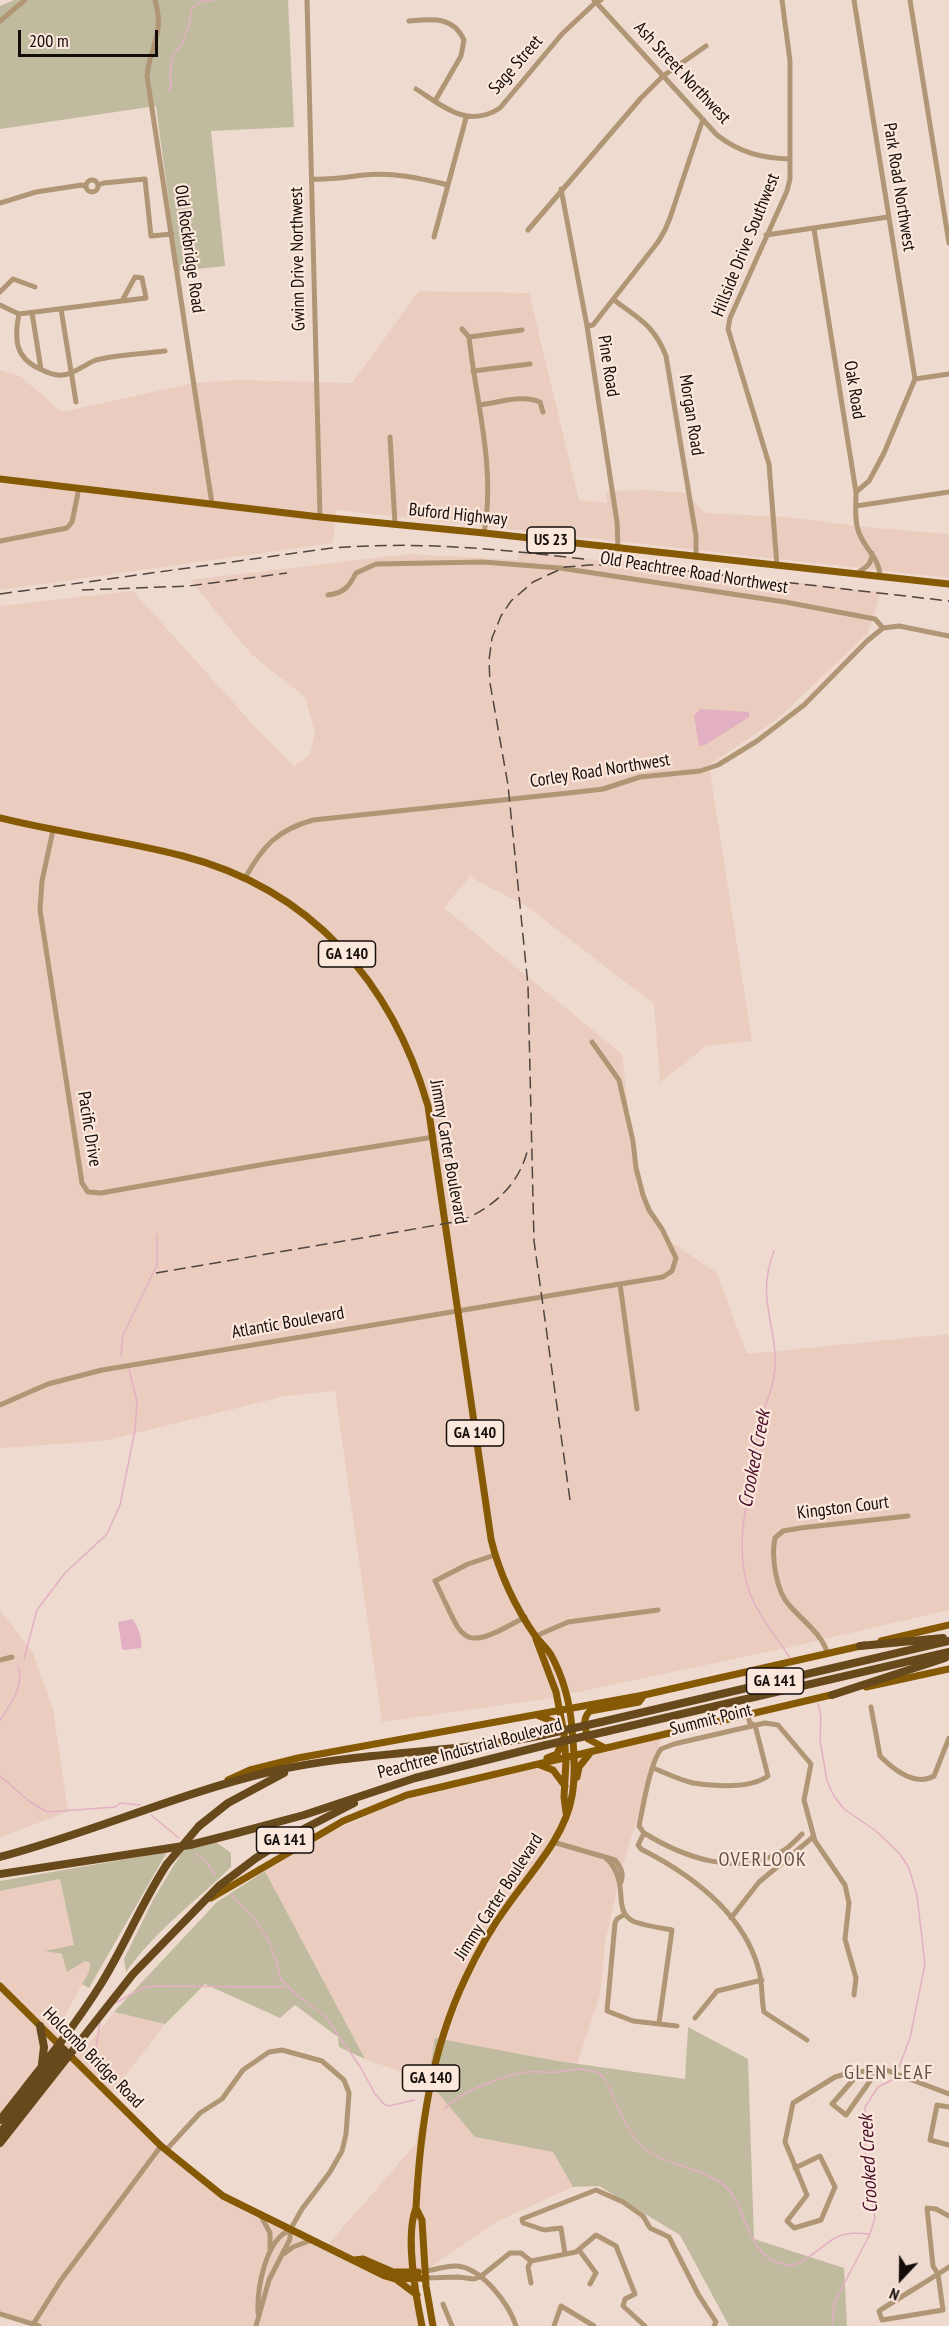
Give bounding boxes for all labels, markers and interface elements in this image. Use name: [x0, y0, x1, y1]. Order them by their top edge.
street label: Ash Street Northwest: [629, 17, 735, 129]
scale bar: [21, 18, 160, 56]
text: 200 m: [29, 29, 69, 52]
street label: Sage Street: [484, 31, 548, 99]
street label: Park Road Northwest: [878, 121, 920, 253]
street label: Hillside Drive Southwest: [707, 170, 785, 320]
street label: Old Rockbridge Road: [169, 184, 209, 314]
street label: Gwinn Drive Northwest: [286, 187, 310, 331]
street label: Pine Road: [592, 334, 624, 398]
street label: Oak Road: [839, 359, 869, 421]
street label: Morgan Road: [674, 373, 708, 457]
street label: Buford Highway: [408, 499, 508, 531]
road number: US 23: [527, 527, 575, 553]
street label: Old Peachtree Road Northwest: [599, 547, 789, 599]
street label: Corley Road Northwest: [528, 749, 672, 793]
road number: GA 140: [318, 941, 376, 967]
street label: Jimmy Carter Boulevard: [425, 1078, 471, 1226]
street label: Pacific Drive: [72, 1090, 106, 1168]
street label: Atlantic Boulevard: [230, 1302, 346, 1344]
water label: Crooked Creek: [734, 1408, 776, 1510]
road number: GA 140: [446, 1420, 504, 1446]
street label: Kingston Court: [796, 1492, 890, 1524]
road number: GA 141: [746, 1668, 804, 1694]
street label: Summit Point: [668, 1699, 754, 1741]
street label: Peachtree Industrial Boulevard: [375, 1714, 565, 1784]
road number: GA 141: [256, 1827, 314, 1853]
street label: Jimmy Carter Boulevard: [450, 1830, 548, 1964]
district label: OVERLOOK: [719, 1848, 807, 1872]
street label: Holcomb Bridge Road: [38, 2003, 148, 2113]
district label: GLEN LEAF: [844, 2061, 934, 2085]
road number: GA 140: [402, 2065, 460, 2091]
water label: Crooked Creek: [854, 2114, 884, 2214]
north arrow: [871, 2248, 931, 2308]
text: N: [887, 2284, 902, 2306]

